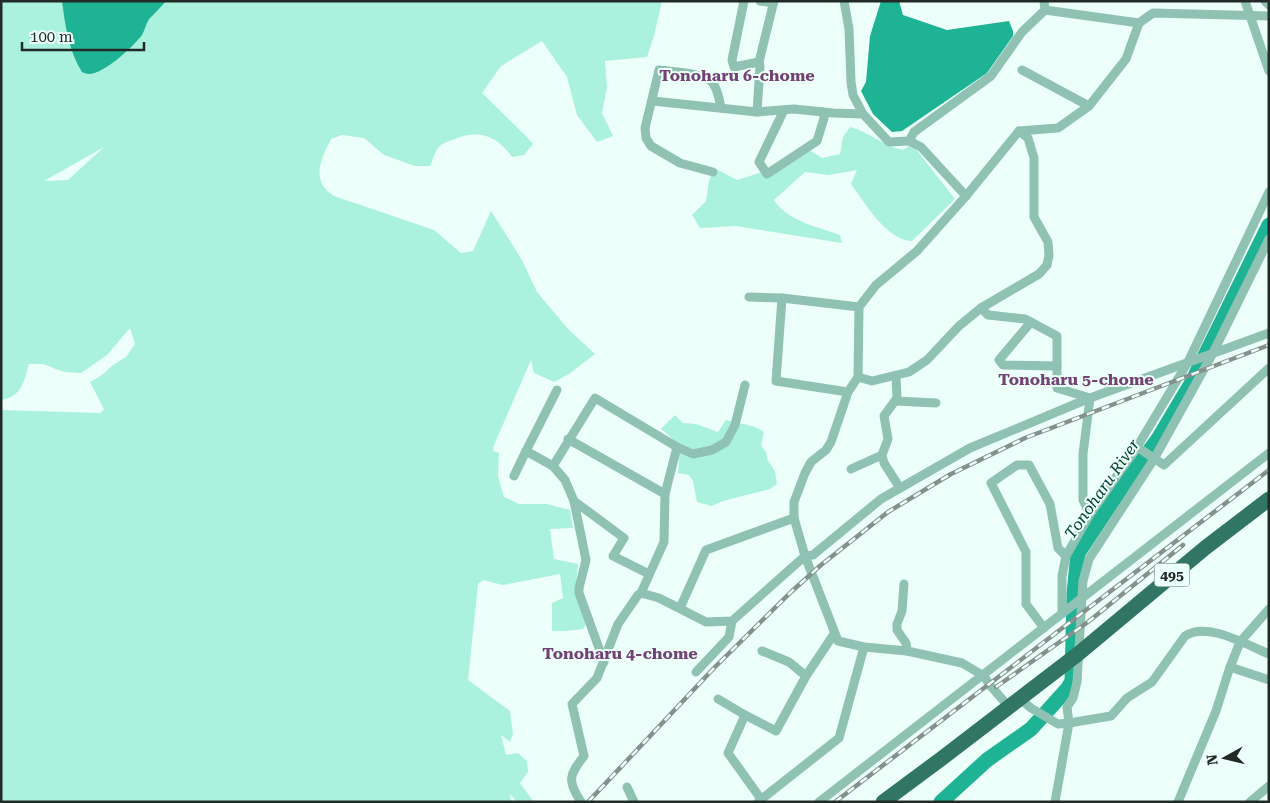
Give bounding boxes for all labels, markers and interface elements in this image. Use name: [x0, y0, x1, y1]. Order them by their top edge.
scale bar: [22, 20, 145, 52]
text: 100 m: [30, 28, 73, 46]
district label: Tonoharu 6-chome: [659, 66, 815, 85]
district label: Tonoharu 5-chome: [998, 370, 1154, 389]
water label: Tonoharu River: [1060, 435, 1144, 543]
road number: 495: [1154, 564, 1190, 586]
district label: Tonoharu 4-chome: [542, 644, 698, 663]
north arrow: [1200, 733, 1250, 783]
text: N: [1203, 753, 1221, 766]

